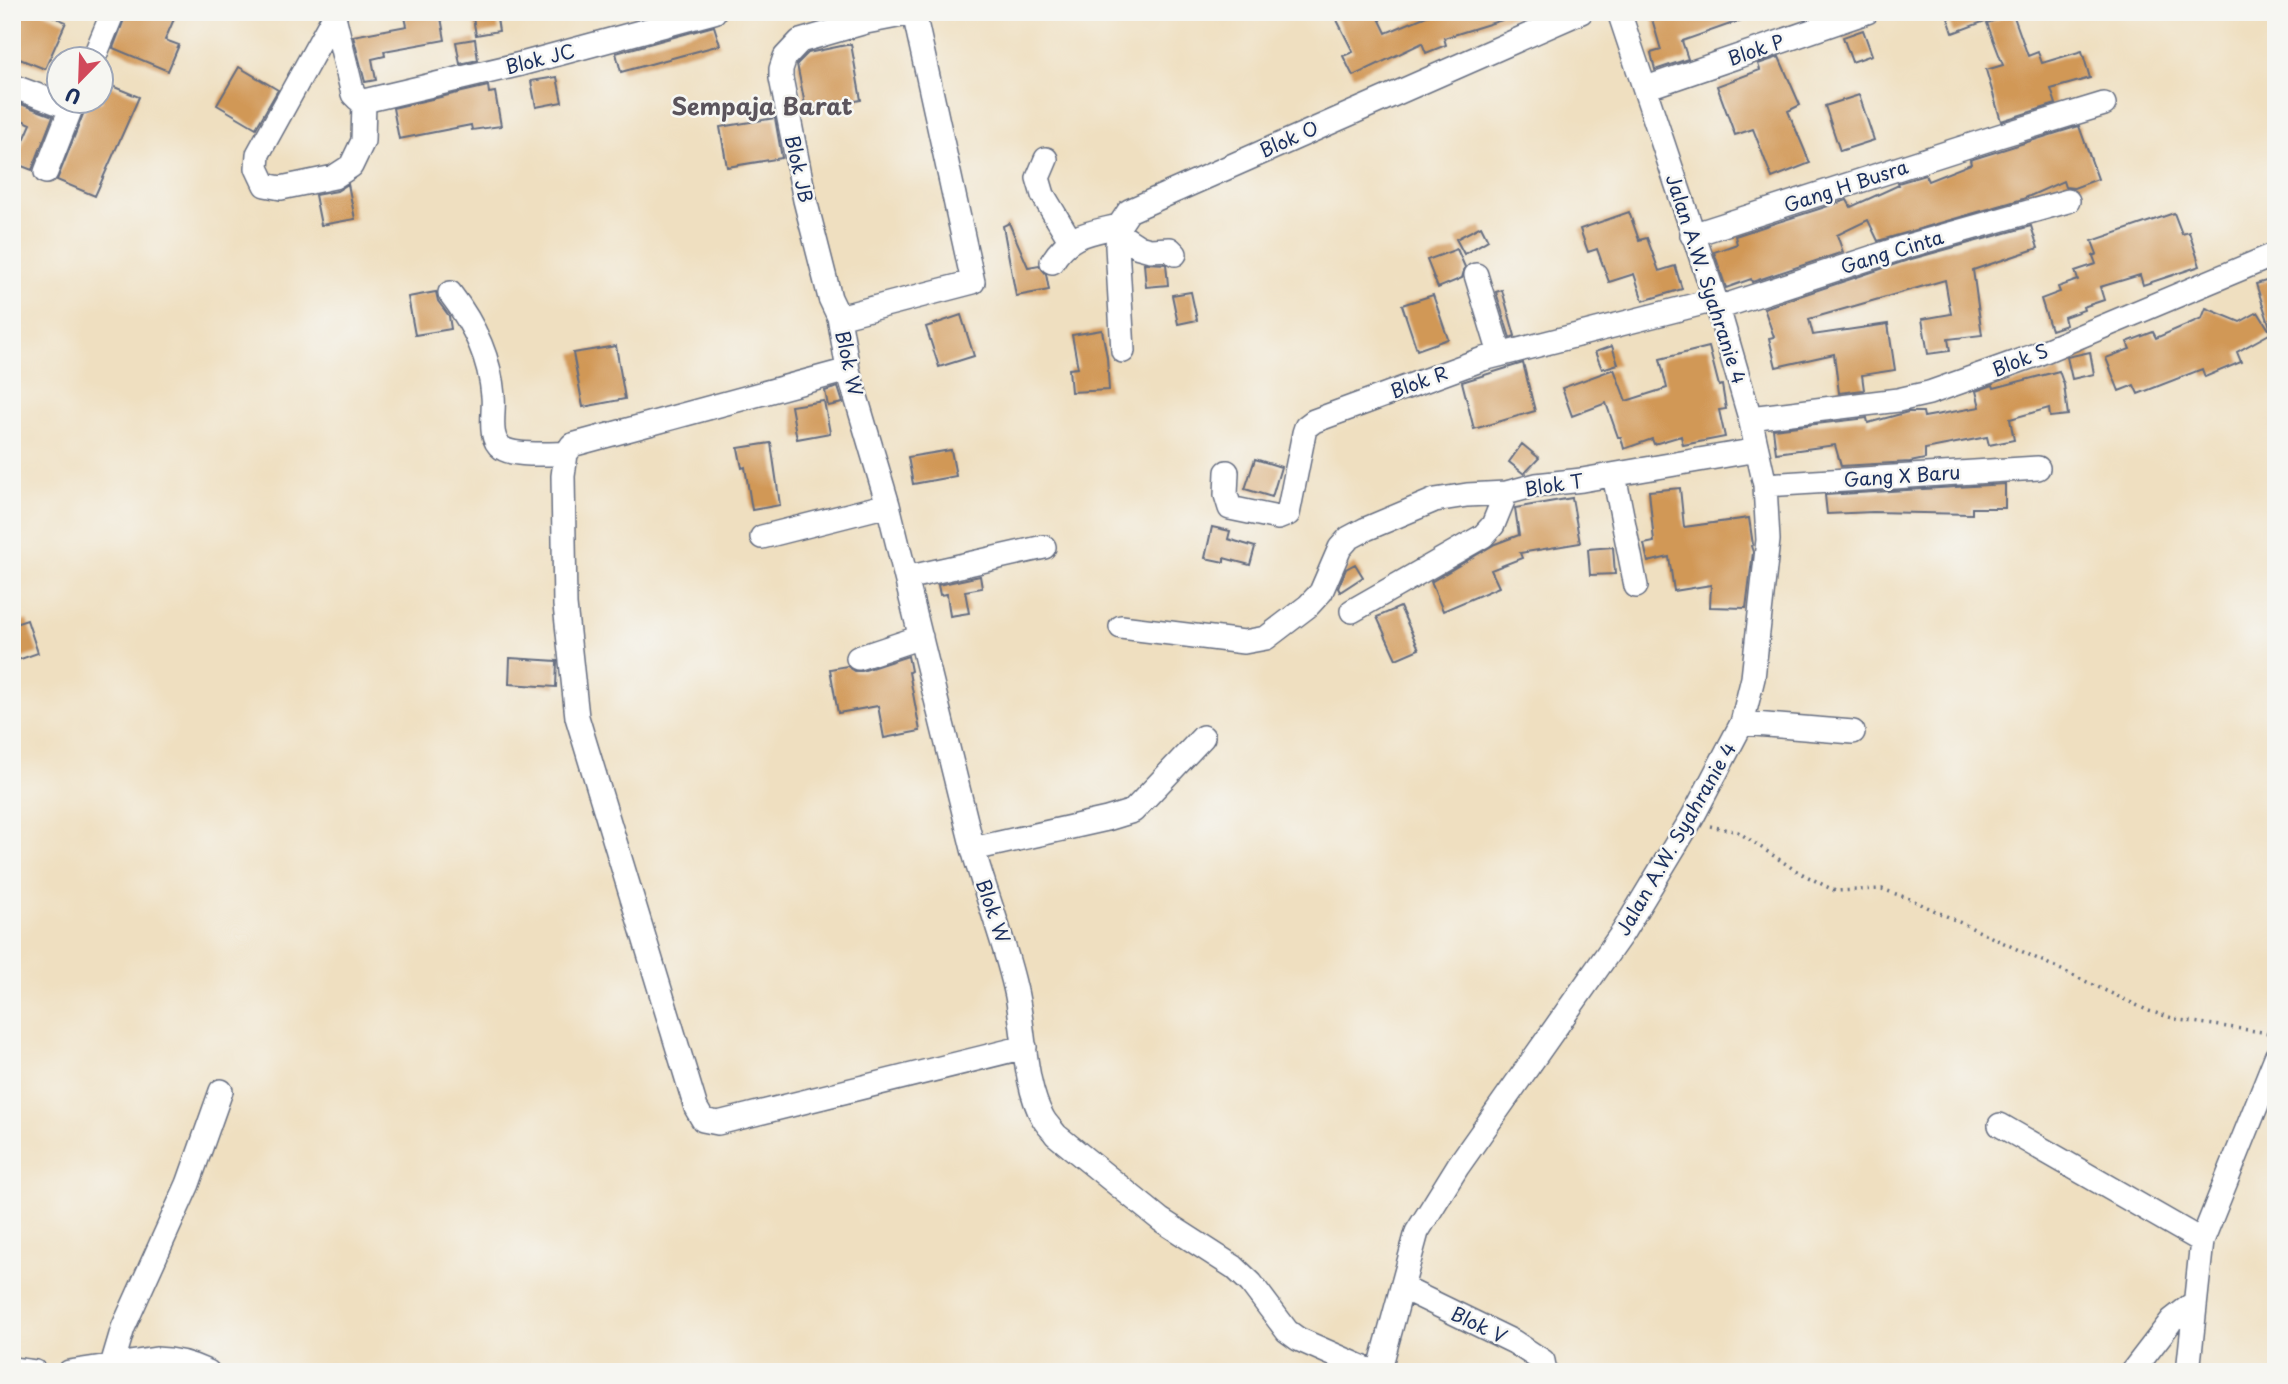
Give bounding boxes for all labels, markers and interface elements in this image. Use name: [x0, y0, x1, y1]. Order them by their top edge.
street label: Blok P: [1724, 26, 1788, 72]
street label: Blok JC: [502, 36, 577, 80]
north arrow: [46, 46, 116, 116]
text: U: [61, 81, 85, 112]
district label: Sempaja Barat: [671, 88, 853, 123]
street label: Blok O: [1255, 113, 1323, 163]
street label: Blok JB: [779, 132, 821, 205]
street label: Gang H Busra: [1780, 152, 1912, 218]
street label: Jalan A.W. Syahranie 4: [1660, 170, 1754, 387]
street label: Gang Cinta: [1837, 222, 1947, 280]
street label: Blok W: [829, 328, 871, 398]
street label: Blok S: [1987, 336, 2052, 383]
street label: Blok R: [1386, 358, 1451, 404]
street label: Gang X Baru: [1843, 457, 1961, 493]
street label: Blok T: [1522, 466, 1585, 502]
street label: Jalan A.W. Syahranie 4: [1608, 737, 1742, 940]
street label: Blok W: [970, 875, 1018, 947]
street label: Blok V: [1447, 1299, 1512, 1350]

